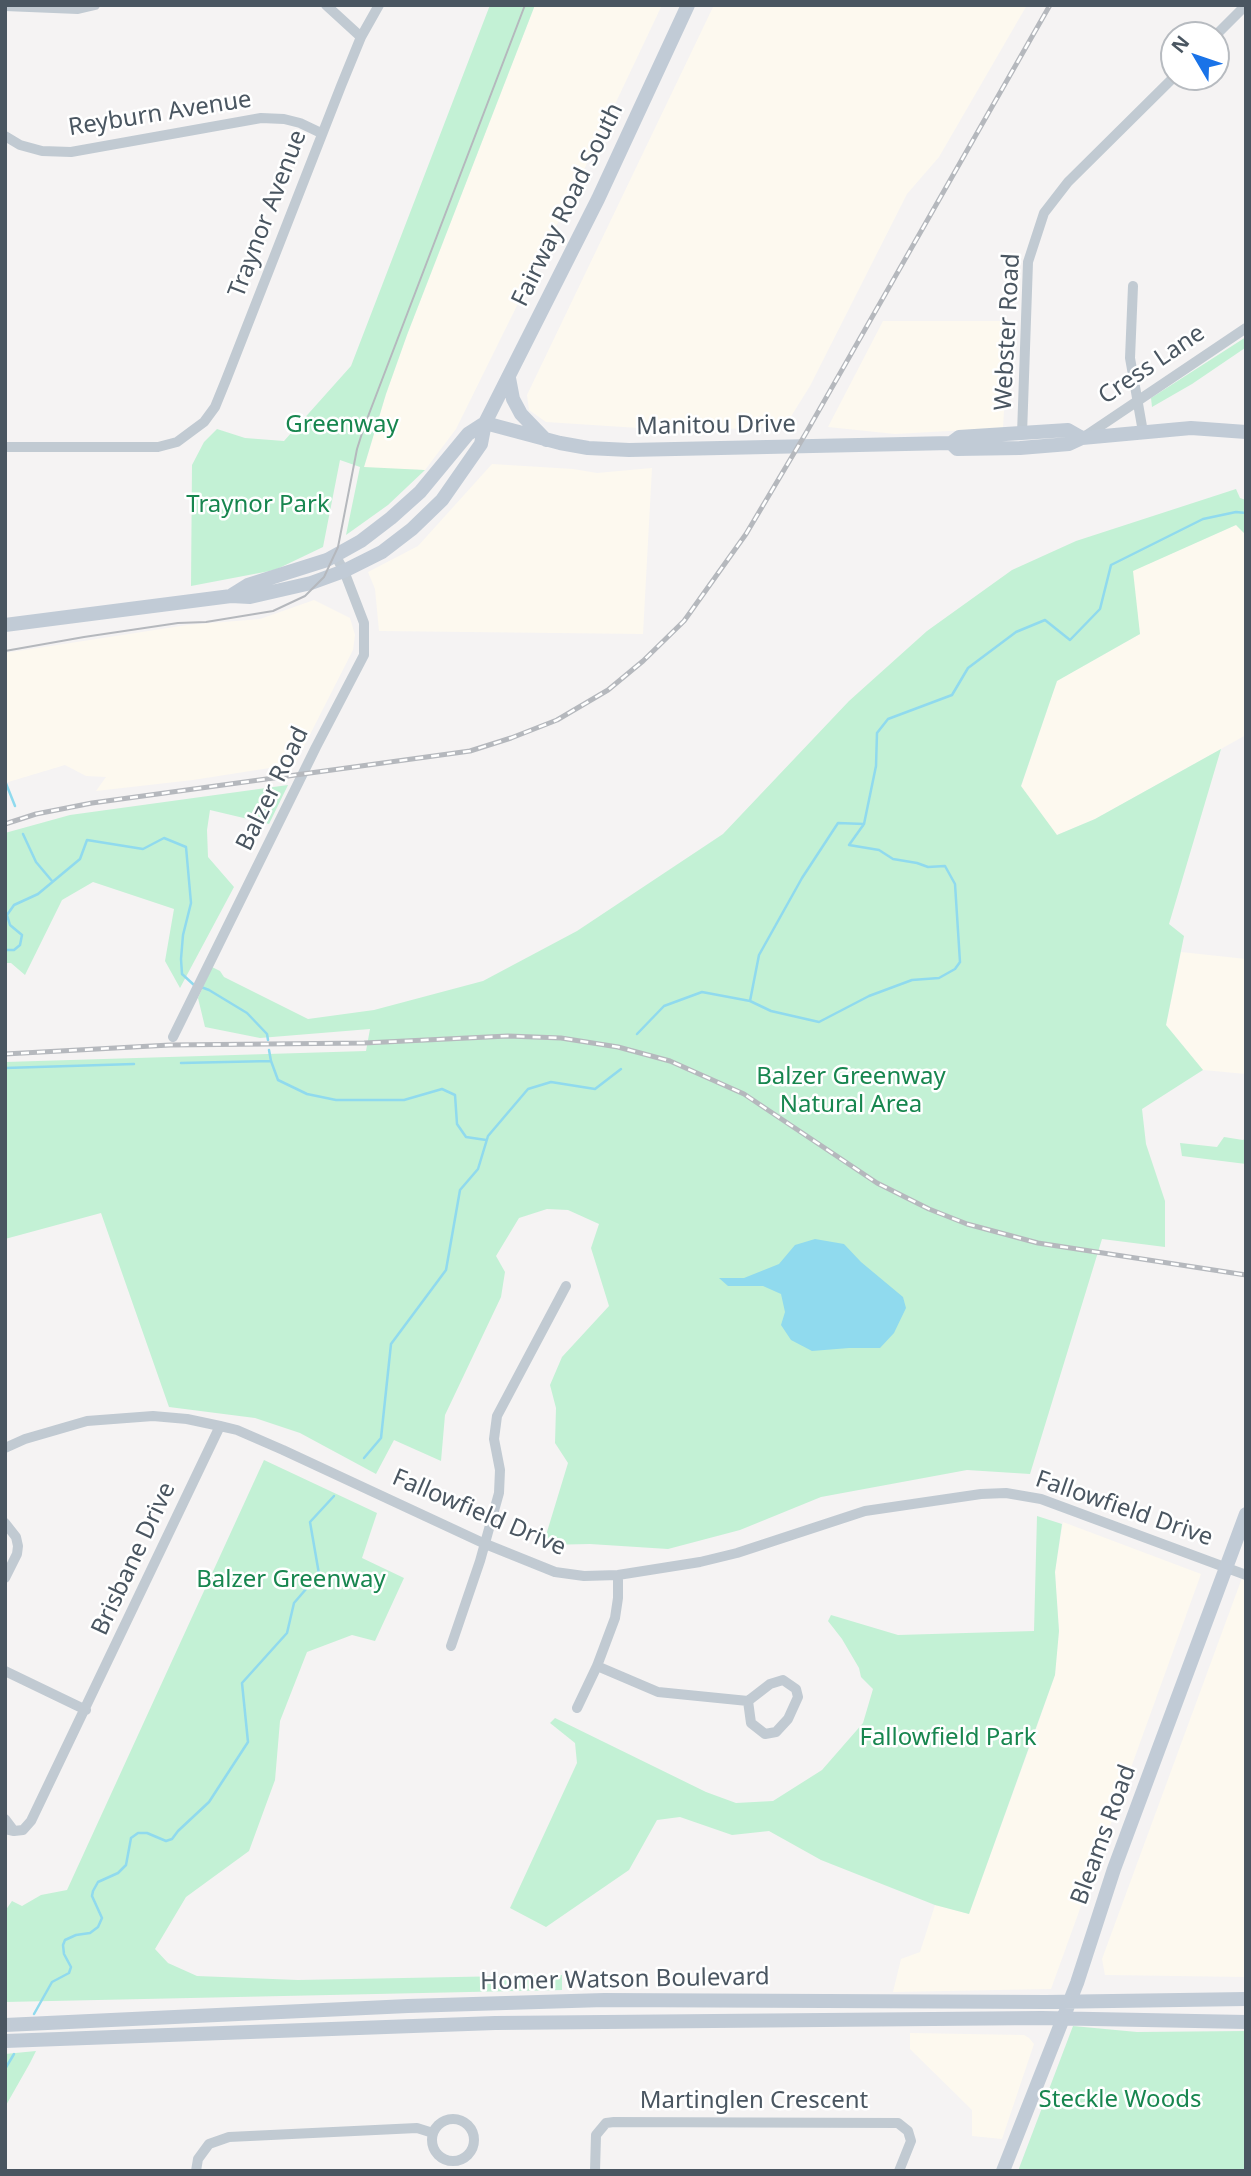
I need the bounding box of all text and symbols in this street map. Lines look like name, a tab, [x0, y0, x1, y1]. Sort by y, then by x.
north arrow	[1160, 21, 1230, 91]
text: N	[1165, 30, 1195, 58]
street label: Reyburn Avenue	[66, 85, 254, 143]
street label: Fairway Road South	[506, 99, 630, 311]
street label: Traynor Avenue	[223, 126, 313, 302]
street label: Webster Road	[989, 253, 1027, 411]
street label: Cress Lane	[1093, 319, 1211, 411]
street label: Manitou Drive	[636, 410, 796, 442]
park label: Greenway	[285, 411, 399, 439]
park label: Traynor Park	[186, 491, 330, 519]
street label: Balzer Road	[231, 723, 315, 855]
park label: Balzer Greenway Natural Area	[756, 1063, 946, 1119]
street label: Fallowfield Drive	[388, 1463, 570, 1563]
street label: Fallowfield Drive	[1032, 1465, 1216, 1553]
street label: Brisbane Drive	[86, 1478, 182, 1640]
park label: Balzer Greenway	[196, 1566, 386, 1594]
park label: Fallowfield Park	[859, 1724, 1037, 1752]
street label: Bleams Road	[1065, 1761, 1143, 1909]
street label: Homer Watson Boulevard	[480, 1963, 770, 1997]
park label: Steckle Woods	[1039, 2086, 1201, 2114]
street label: Martinglen Crescent	[640, 2087, 868, 2115]

